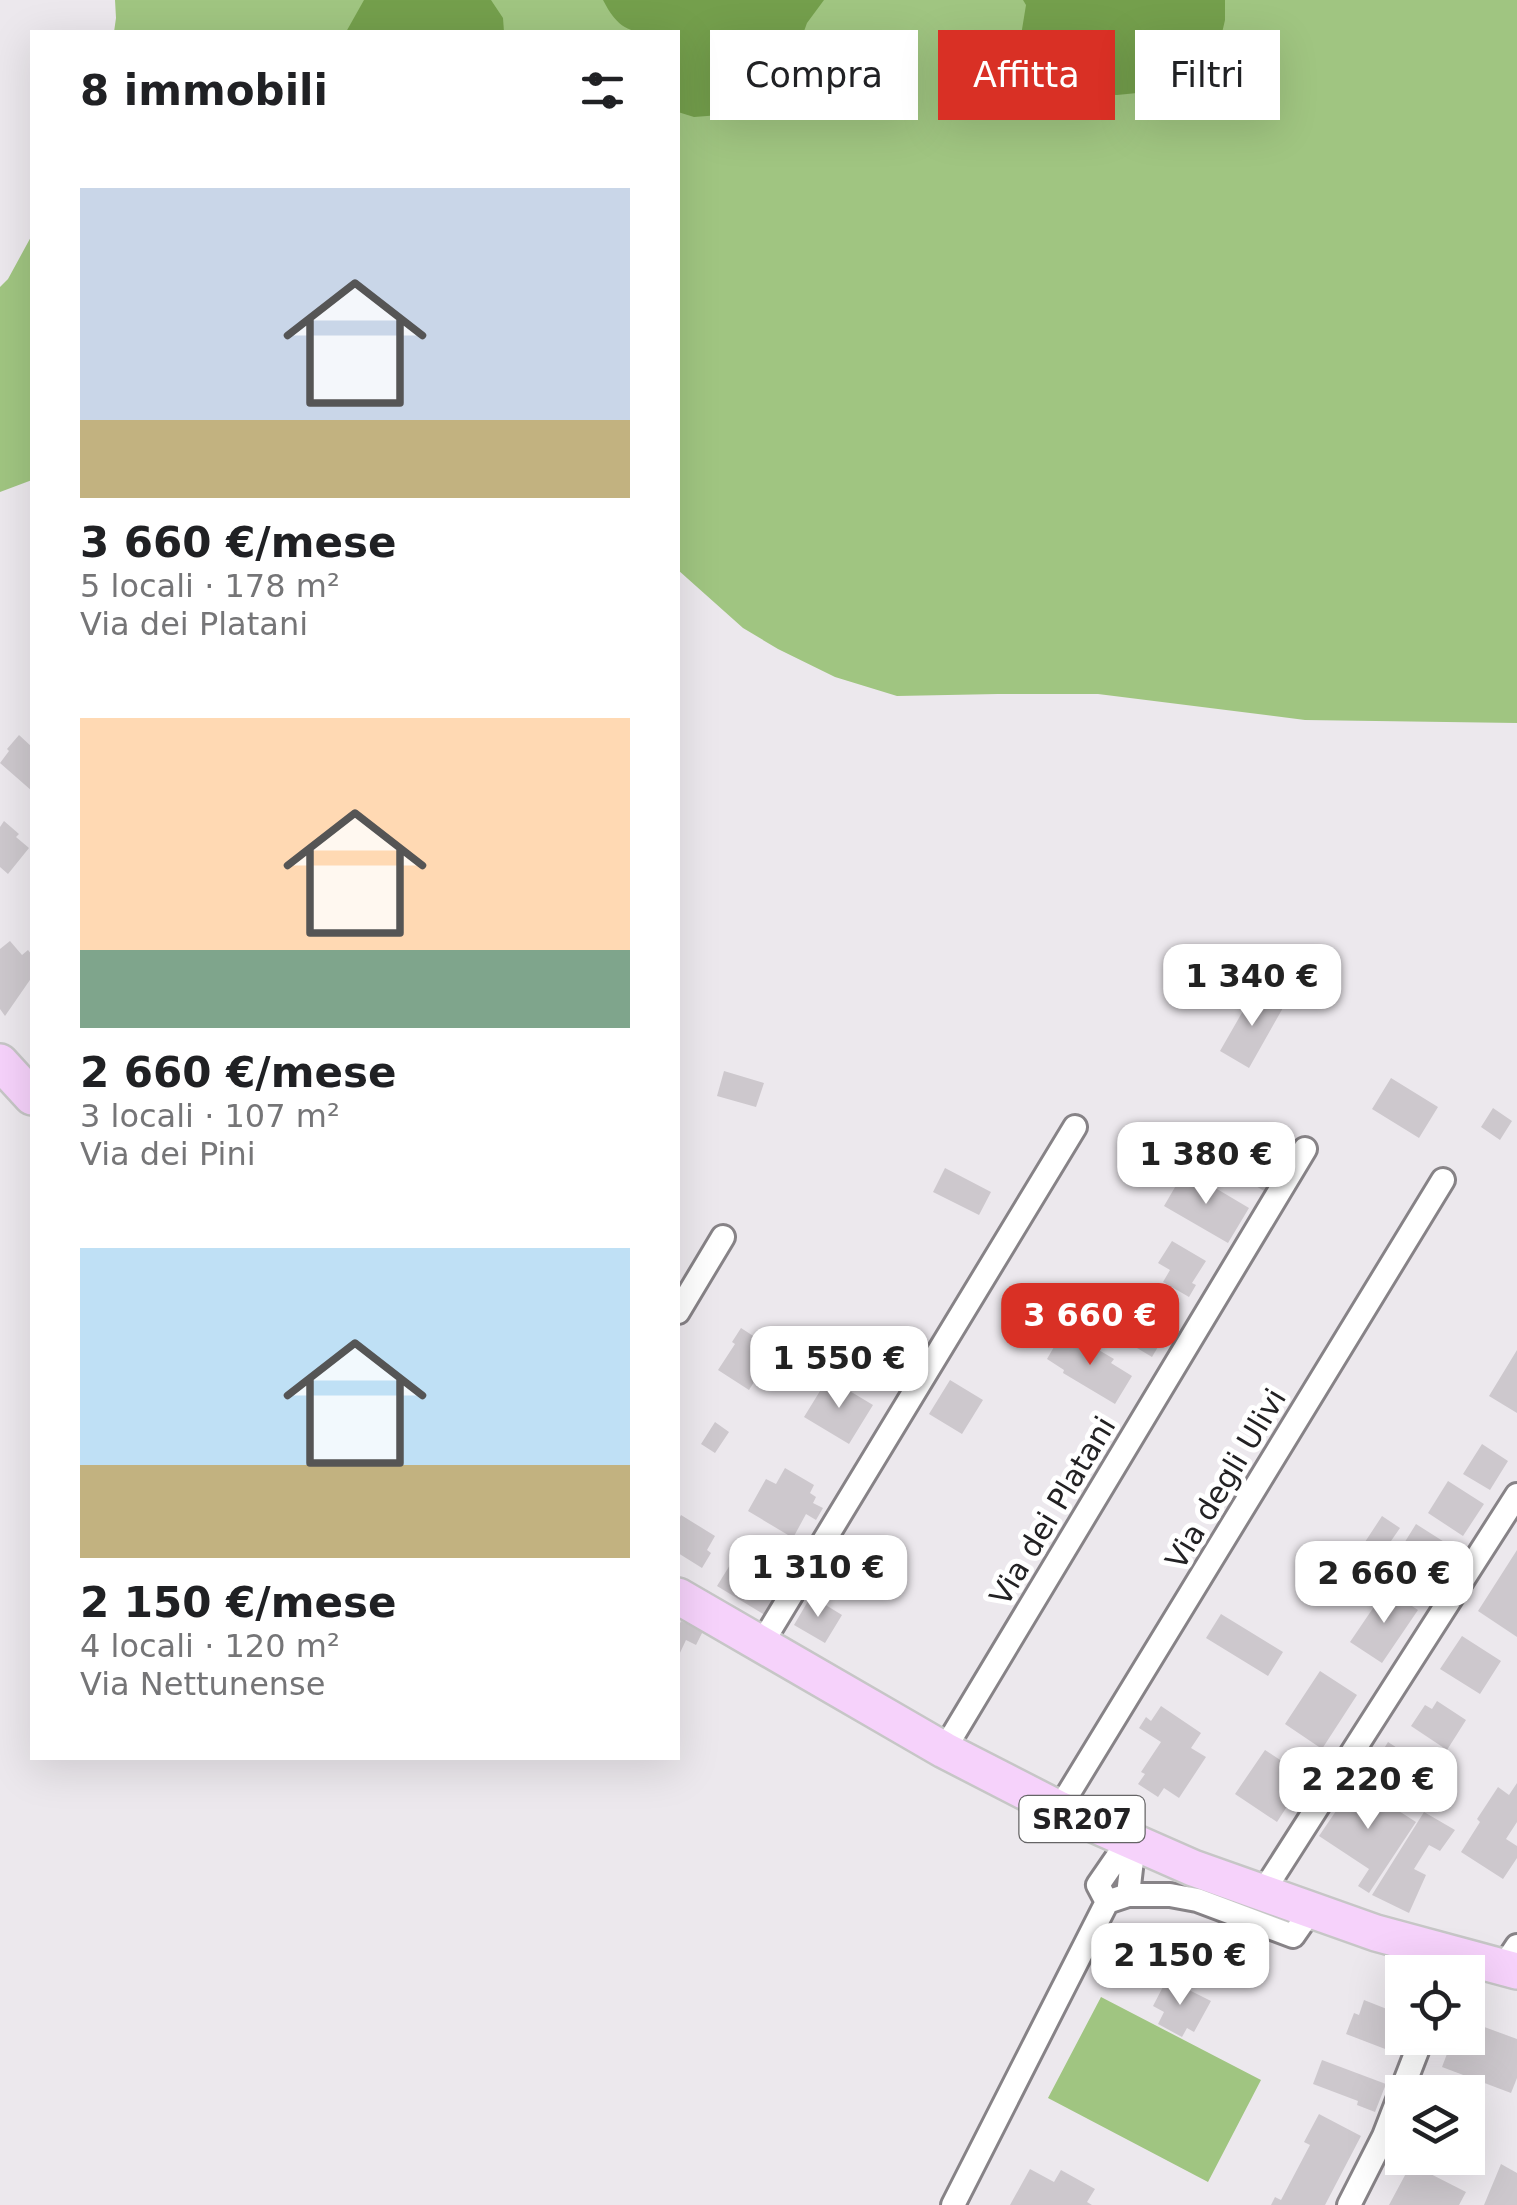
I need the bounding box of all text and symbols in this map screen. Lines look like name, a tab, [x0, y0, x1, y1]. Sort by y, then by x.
chip: Compra	[710, 30, 918, 120]
chip: Affitta	[938, 30, 1115, 120]
chip: Filtri	[1135, 30, 1280, 120]
icon: filters	[575, 63, 630, 118]
text: 8 immobili	[80, 66, 328, 115]
icon: home	[265, 253, 445, 433]
text: 3 660 €/mese	[80, 518, 396, 567]
text: 5 locali · 178 m²	[80, 567, 340, 605]
text: Via dei Platani	[80, 605, 308, 643]
icon: home	[265, 783, 445, 963]
pin: 1 340 €	[1160, 944, 1344, 1029]
text: 1 340 €	[1185, 957, 1319, 995]
text: 2 660 €/mese	[80, 1048, 396, 1097]
text: 3 locali · 107 m²	[80, 1097, 340, 1135]
pin: 1 380 €	[1114, 1122, 1298, 1207]
text: Via dei Pini	[80, 1135, 256, 1173]
text: 1 380 €	[1139, 1135, 1273, 1173]
pin: 3 660 €	[998, 1283, 1182, 1368]
text: 3 660 €	[1023, 1296, 1157, 1334]
icon: home	[265, 1313, 445, 1493]
pin: 1 550 €	[747, 1326, 931, 1411]
text: 1 550 €	[772, 1339, 906, 1377]
street label: Via degli Ulivi	[1158, 1382, 1293, 1575]
street label: Via dei Platani	[983, 1410, 1123, 1611]
pin: 1 310 €	[726, 1535, 910, 1620]
pin: 2 660 €	[1292, 1541, 1476, 1626]
text: 1 310 €	[751, 1548, 885, 1586]
text: 2 660 €	[1317, 1554, 1451, 1592]
text: 2 150 €/mese	[80, 1578, 396, 1627]
text: 4 locali · 120 m²	[80, 1627, 340, 1665]
text: Via Nettunense	[80, 1665, 325, 1703]
pin: 2 220 €	[1276, 1747, 1460, 1832]
text: 2 220 €	[1301, 1760, 1435, 1798]
road number: SR207	[1020, 1796, 1144, 1842]
pin: 2 150 €	[1088, 1923, 1272, 2008]
text: 2 150 €	[1113, 1936, 1247, 1974]
map controls	[1385, 1955, 1485, 2175]
button: locate	[1385, 1955, 1485, 2055]
button: layers	[1385, 2075, 1485, 2175]

